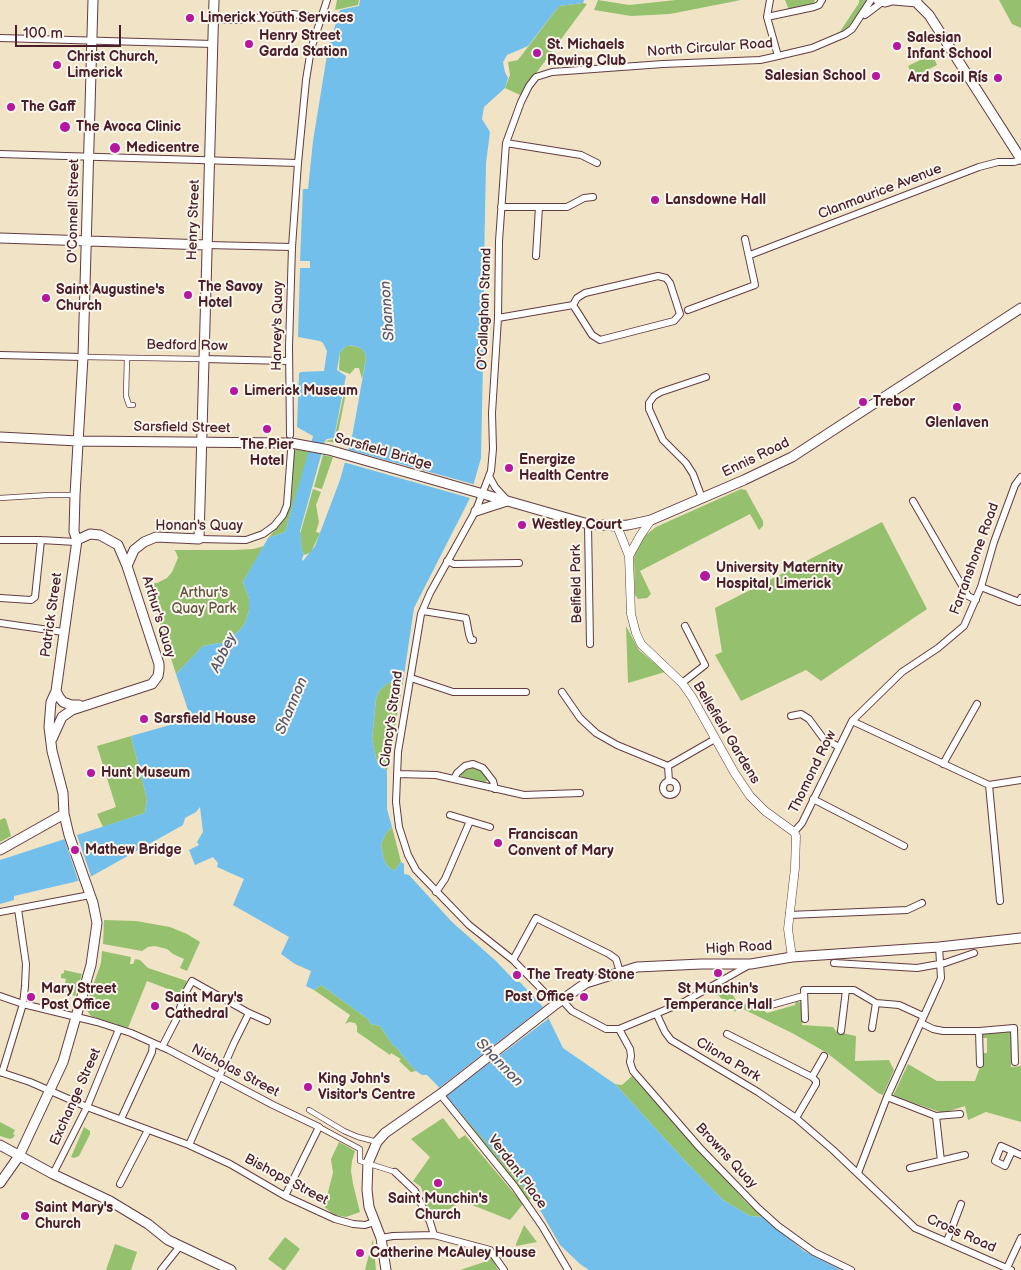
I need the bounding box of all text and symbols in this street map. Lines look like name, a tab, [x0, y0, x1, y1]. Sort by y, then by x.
place label: Limerick Youth Services	[200, 10, 353, 26]
marker: Limerick Youth Services	[184, 12, 196, 24]
scale bar	[18, 15, 124, 47]
text: 100 m	[23, 24, 63, 43]
place label: Henry Street Garda Station	[259, 28, 347, 60]
place label: Salesian Infant School	[907, 30, 992, 62]
street label: North Circular Road	[646, 35, 774, 61]
place label: St. Michaels Rowing Club	[547, 37, 626, 70]
marker: Henry Street Garda Station	[243, 38, 255, 50]
marker: Salesian Infant School	[891, 40, 903, 52]
marker: St. Michaels Rowing Club	[531, 47, 543, 59]
place label: Christ Church, Limerick	[67, 49, 158, 82]
marker: Christ Church, Limerick	[51, 59, 63, 71]
place label: Salesian School	[765, 68, 866, 84]
marker: Salesian School	[870, 70, 882, 82]
place label: Ard Scoil Rís	[908, 70, 988, 86]
marker: Ard Scoil Rís	[992, 72, 1004, 84]
place label: The Gaff	[21, 99, 76, 115]
marker: The Gaff	[5, 101, 17, 113]
place label: The Avoca Clinic	[76, 119, 181, 135]
marker: The Avoca Clinic	[58, 120, 72, 134]
place label: Medicentre	[126, 140, 199, 156]
marker: Medicentre	[108, 141, 122, 155]
street label: O'Connell Street	[65, 159, 83, 263]
street label: Clanmaurice Avenue	[816, 161, 944, 223]
street label: Henry Street	[184, 179, 204, 261]
place label: Lansdowne Hall	[665, 192, 766, 208]
marker: Lansdowne Hall	[649, 194, 661, 206]
street label: O'Callaghan Strand	[474, 247, 496, 371]
place label: The Savoy Hotel	[198, 279, 263, 312]
water label: Shannon	[377, 280, 399, 342]
street label: Harvey's Quay	[269, 281, 287, 371]
place label: Saint Augustine's Church	[56, 282, 165, 314]
marker: The Savoy Hotel	[182, 289, 194, 301]
marker: Saint Augustine's Church	[40, 292, 52, 304]
street label: Bedford Row	[146, 337, 228, 355]
place label: Limerick Museum	[244, 383, 358, 399]
marker: Limerick Museum	[228, 385, 240, 397]
place label: Trebor	[873, 394, 915, 410]
marker: Trebor	[857, 396, 869, 408]
marker: Glenlaven	[951, 401, 963, 413]
place label: Glenlaven	[925, 415, 989, 431]
street label: Sarsfield Street	[133, 419, 231, 437]
marker: The Pier Hotel	[261, 423, 273, 435]
street label: Sarsfield Bridge	[332, 430, 434, 474]
street label: Ennis Road	[720, 434, 792, 482]
place label: The Pier Hotel	[240, 437, 294, 470]
place label: Energize Health Centre	[519, 452, 609, 484]
marker: Energize Health Centre	[503, 462, 515, 474]
street label: Farranshone Road	[947, 501, 1003, 617]
place label: Westley Court	[532, 517, 622, 533]
street label: Honan's Quay	[155, 518, 243, 534]
marker: Westley Court	[516, 519, 528, 531]
street label: Belfield Park	[568, 544, 586, 624]
place label: University Maternity Hospital, Limerick	[716, 560, 843, 592]
marker: University Maternity Hospital, Limerick	[698, 569, 712, 583]
street label: Patrick Street	[38, 572, 66, 658]
street label: Arthur's Quay	[138, 574, 178, 660]
park label: Arthur's Quay Park	[172, 585, 236, 618]
water label: Abbey	[207, 631, 241, 675]
street label: Clancy's Strand	[377, 670, 407, 768]
water label: Shannon	[272, 675, 312, 737]
street label: Bellefield Gardens	[689, 679, 763, 787]
place label: Sarsfield House	[154, 711, 256, 727]
marker: Sarsfield House	[138, 713, 150, 725]
street label: Thomond Row	[786, 728, 840, 816]
place label: Hunt Museum	[101, 765, 190, 781]
marker: Hunt Museum	[85, 767, 97, 779]
place label: Franciscan Convent of Mary	[508, 827, 614, 860]
marker: Franciscan Convent of Mary	[492, 837, 504, 849]
place label: Mathew Bridge	[85, 842, 181, 858]
marker: Mathew Bridge	[69, 844, 81, 856]
street label: High Road	[705, 938, 773, 958]
place label: The Treaty Stone	[527, 967, 634, 983]
marker: St Munchin's Temperance Hall	[712, 967, 724, 979]
marker: The Treaty Stone	[511, 969, 523, 981]
place label: Mary Street Post Office	[41, 981, 116, 1014]
place label: St Munchin's Temperance Hall	[664, 981, 772, 1014]
place label: Post Office	[505, 989, 574, 1005]
place label: Saint Mary's Cathedral	[165, 990, 243, 1022]
marker: Mary Street Post Office	[25, 991, 37, 1003]
marker: Post Office	[578, 991, 590, 1003]
marker: Saint Mary's Cathedral	[149, 1000, 161, 1012]
street label: Cliona Park	[693, 1034, 763, 1086]
water label: Shannon	[472, 1035, 526, 1091]
street label: Nicholas Street	[188, 1041, 282, 1101]
street label: Exchange Street	[47, 1046, 105, 1148]
place label: King John's Visitor's Centre	[318, 1071, 415, 1104]
marker: King John's Visitor's Centre	[302, 1081, 314, 1093]
street label: Browns Quay	[691, 1120, 761, 1192]
street label: Verdant Place	[484, 1132, 550, 1212]
street label: Bishops Street	[241, 1151, 331, 1209]
marker: Saint Munchin's Church	[432, 1177, 444, 1189]
place label: Saint Munchin's Church	[388, 1191, 488, 1224]
place label: Saint Mary's Church	[35, 1200, 113, 1232]
marker: Saint Mary's Church	[19, 1210, 31, 1222]
street label: Cross Road	[924, 1211, 998, 1257]
place label: Catherine McAuley House	[370, 1245, 536, 1261]
marker: Catherine McAuley House	[354, 1247, 366, 1259]

